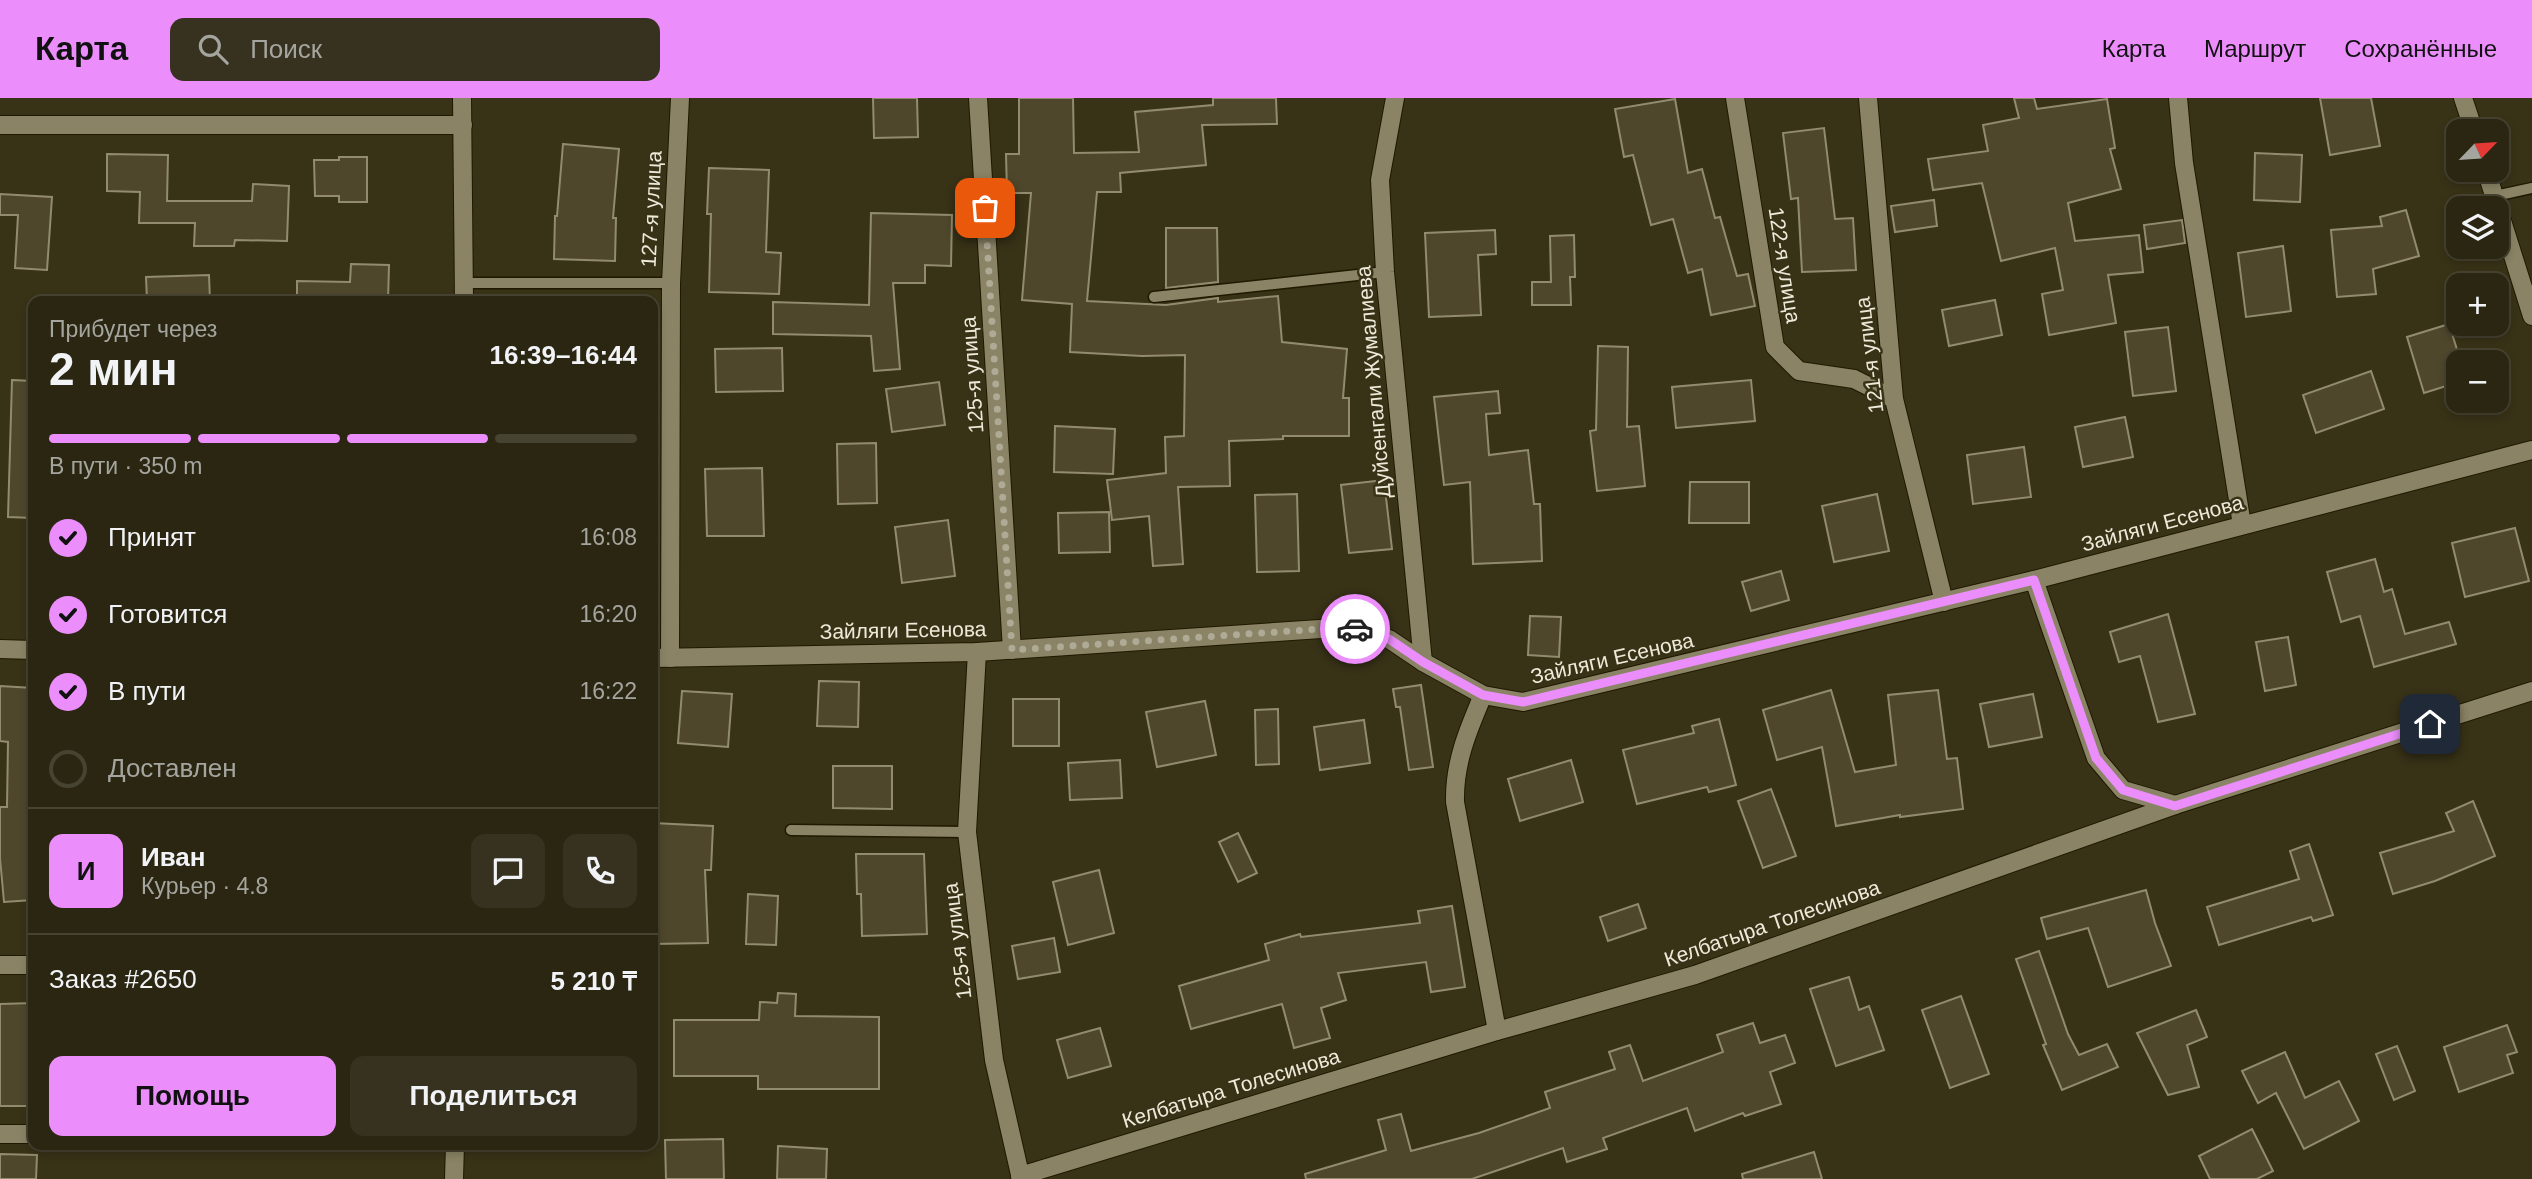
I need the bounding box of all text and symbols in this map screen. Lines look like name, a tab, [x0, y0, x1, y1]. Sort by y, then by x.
search box	[170, 18, 660, 81]
text: Карта	[35, 30, 128, 67]
icon: search	[194, 30, 232, 68]
text: Поиск	[250, 34, 322, 64]
text: Карта	[2102, 35, 2166, 62]
text: Маршрут	[2204, 35, 2306, 62]
text: Сохранённые	[2344, 35, 2497, 62]
north arrow	[2446, 119, 2510, 182]
map controls	[2446, 119, 2509, 413]
street label: 127-я улица	[636, 150, 666, 268]
pin	[955, 178, 1015, 238]
icon: bag	[966, 189, 1004, 227]
button: layers	[2446, 196, 2509, 259]
street label: 122-я улица	[1764, 205, 1806, 325]
street label: Дуйсенгали Жумалиева	[1351, 265, 1395, 499]
button: +	[2446, 273, 2509, 336]
street label: 121-я улица	[1850, 295, 1888, 414]
text: Прибудет через	[49, 316, 217, 342]
street label: 125-я улица	[956, 316, 988, 434]
text: 16:39–16:44	[490, 340, 637, 370]
text: 2 мин	[49, 343, 177, 395]
button: −	[2446, 350, 2509, 413]
text: В пути · 350 m	[49, 453, 202, 479]
street label: Зайляги Есенова	[2078, 490, 2246, 556]
icon: check	[49, 519, 87, 557]
text: Принят	[108, 522, 196, 552]
text: 16:08	[579, 524, 637, 550]
courier	[1320, 594, 1390, 664]
icon: check	[49, 596, 87, 634]
text: Готовится	[108, 599, 227, 629]
text: 16:20	[579, 601, 637, 627]
icon: car	[1336, 610, 1374, 648]
street label: Зайляги Есенова	[819, 617, 987, 643]
street label: Зайляги Есенова	[1528, 628, 1696, 688]
icon: check	[49, 673, 87, 711]
text: В пути	[108, 676, 186, 706]
text: 16:22	[579, 678, 637, 704]
pin	[2400, 694, 2460, 754]
icon: home	[2411, 705, 2449, 743]
text: Доставлен	[108, 753, 237, 783]
button: chat	[471, 834, 545, 908]
button: phone	[563, 834, 637, 908]
text: Иван	[141, 842, 206, 872]
text: И	[77, 856, 95, 886]
text: Курьер · 4.8	[141, 873, 268, 899]
street label: Келбатыра Толесинова	[1661, 875, 1883, 971]
street label: 125-я улица	[938, 881, 976, 1000]
text: Заказ #2650	[49, 964, 197, 994]
text: 5 210 ₸	[551, 966, 637, 996]
street label: Келбатыра Толесинова	[1119, 1044, 1343, 1132]
button: Помощь	[49, 1056, 336, 1136]
button: Поделиться	[350, 1056, 637, 1136]

